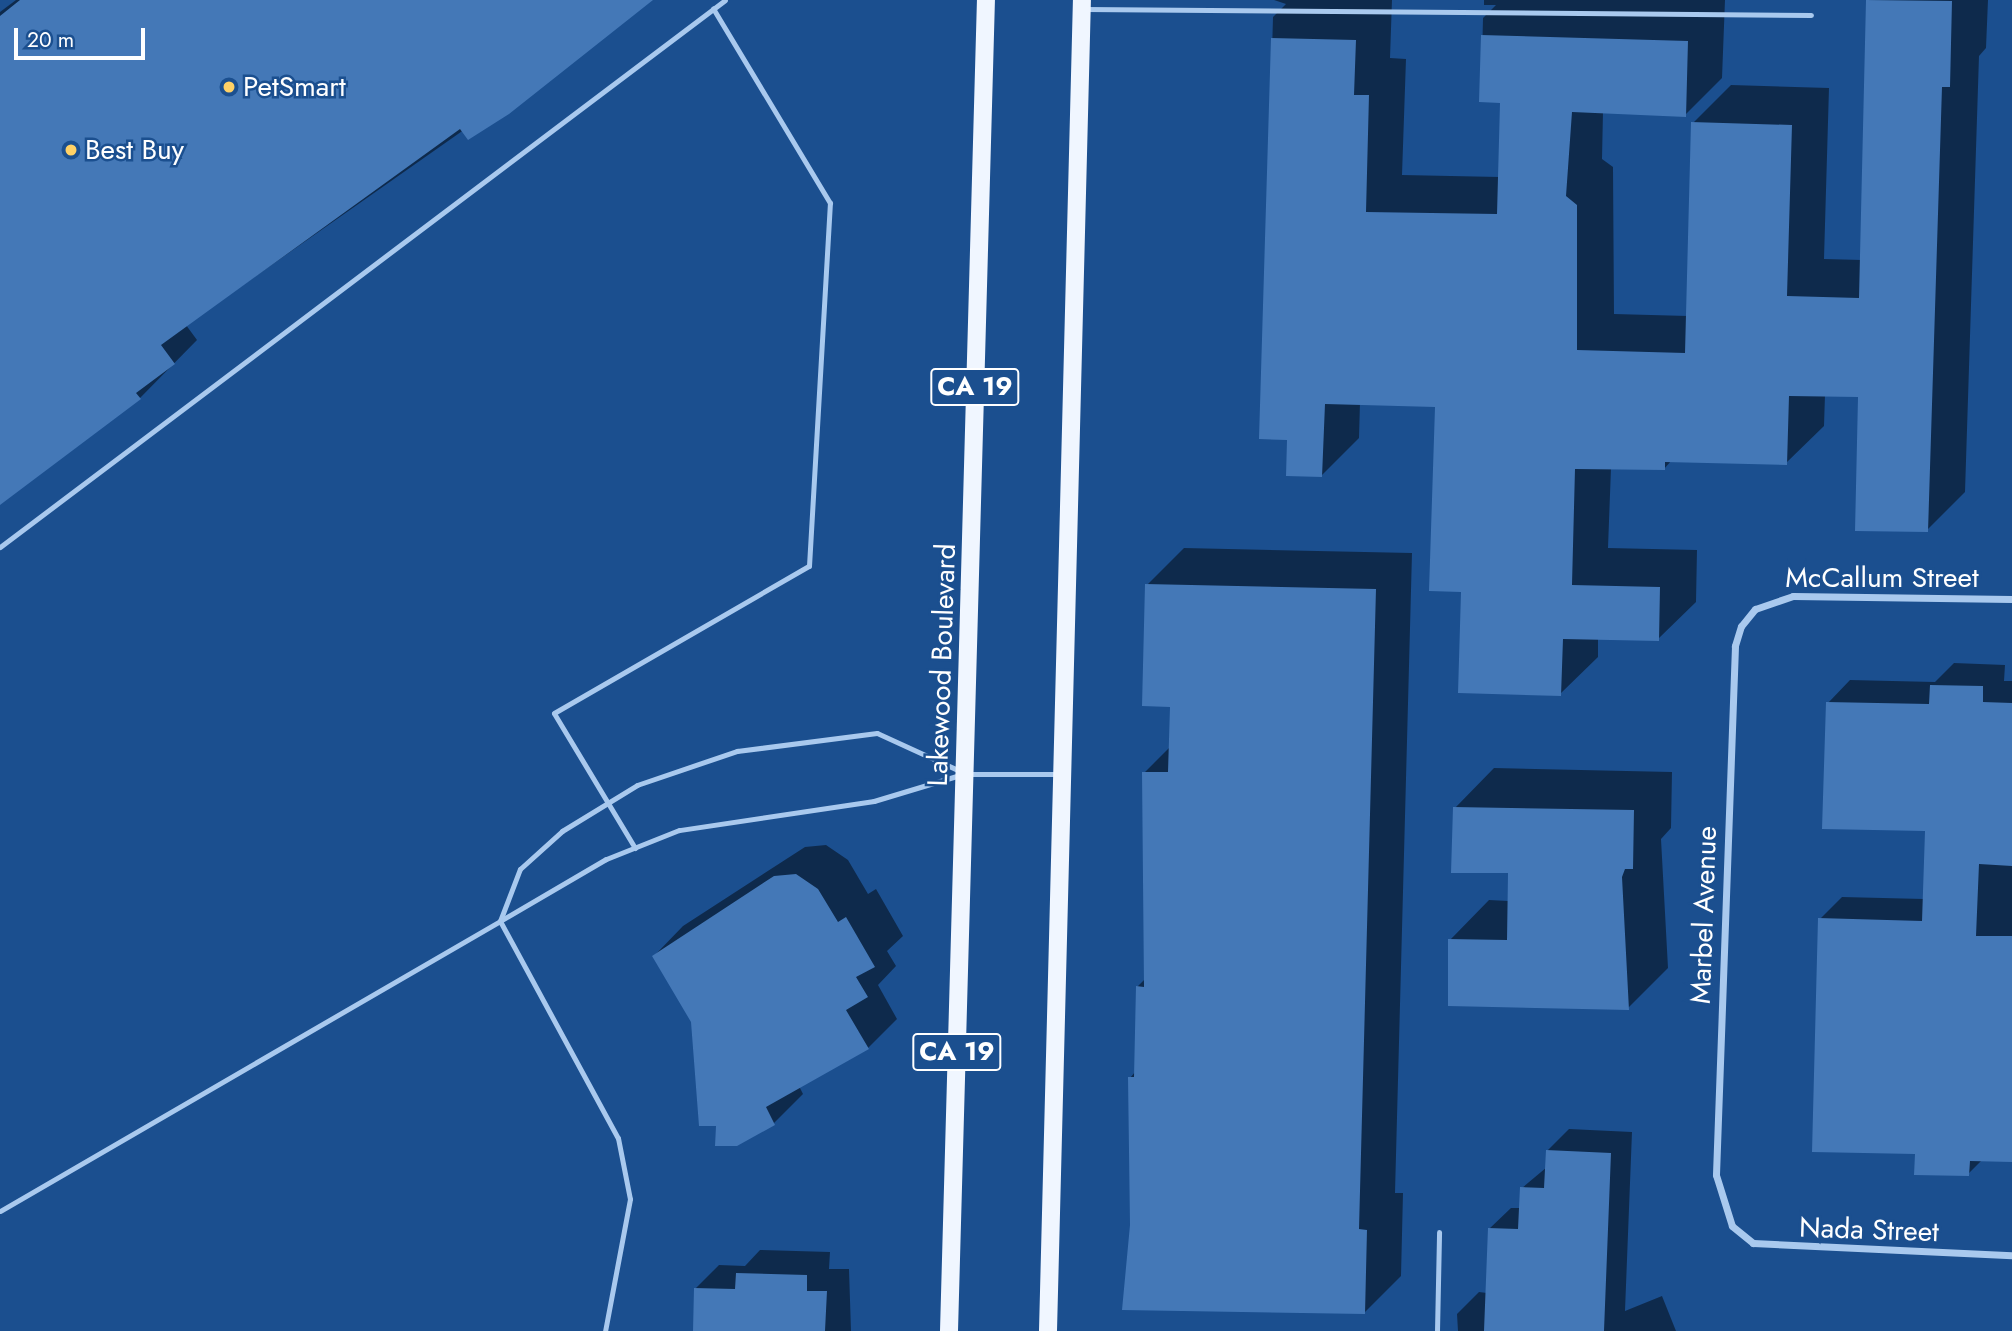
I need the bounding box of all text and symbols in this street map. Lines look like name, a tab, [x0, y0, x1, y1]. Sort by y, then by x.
scale bar	[18, 14, 149, 58]
text: 20 m	[27, 25, 74, 55]
place label: PetSmart	[243, 70, 346, 104]
marker: PetSmart	[221, 79, 237, 95]
place label: Best Buy	[85, 133, 184, 167]
marker: Best Buy	[63, 142, 79, 158]
road number: CA 19	[930, 364, 1020, 410]
street label: Lakewood Boulevard	[921, 543, 963, 787]
street label: McCallum Street	[1785, 561, 1979, 595]
street label: Marbel Avenue	[1684, 825, 1724, 1005]
road number: CA 19	[912, 1030, 1002, 1074]
street label: Nada Street	[1799, 1211, 1939, 1249]

